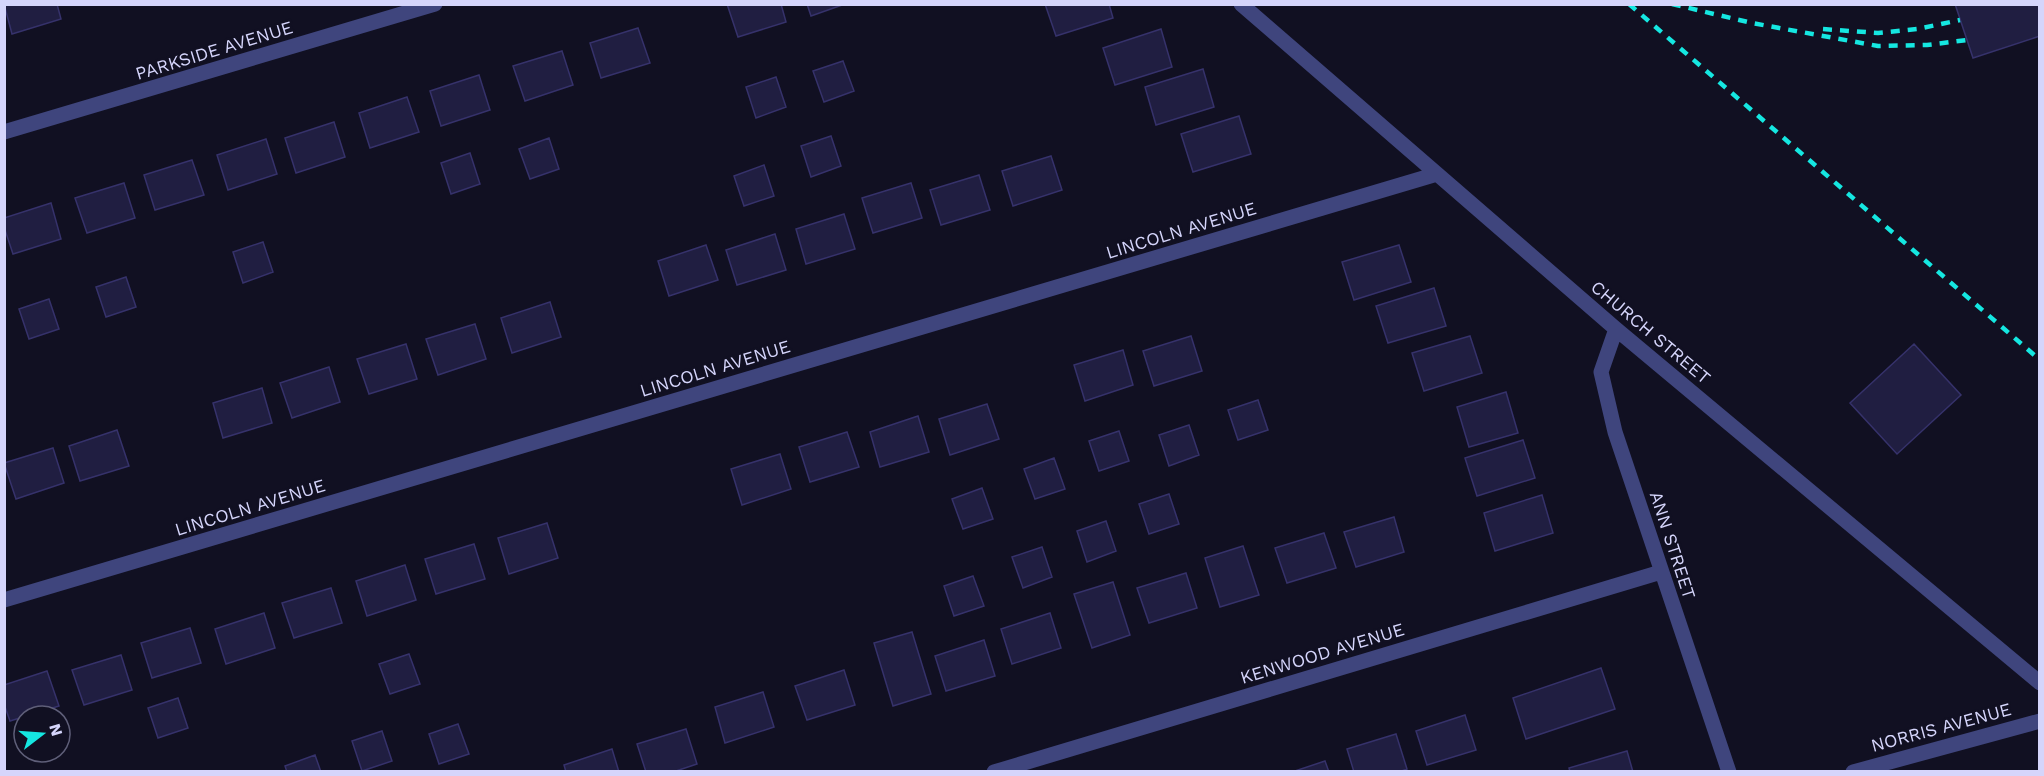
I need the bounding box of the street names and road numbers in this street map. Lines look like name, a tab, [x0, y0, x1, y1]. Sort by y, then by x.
street label: PARKSIDE AVENUE	[133, 16, 295, 84]
street label: LINCOLN AVENUE	[1103, 197, 1259, 263]
street label: CHURCH STREET	[1587, 276, 1715, 388]
street label: LINCOLN AVENUE	[637, 335, 793, 401]
street label: LINCOLN AVENUE	[172, 474, 328, 540]
street label: ANN STREET	[1646, 488, 1700, 602]
street label: KENWOOD AVENUE	[1237, 618, 1407, 688]
street label: NORRIS AVENUE	[1869, 698, 2013, 756]

